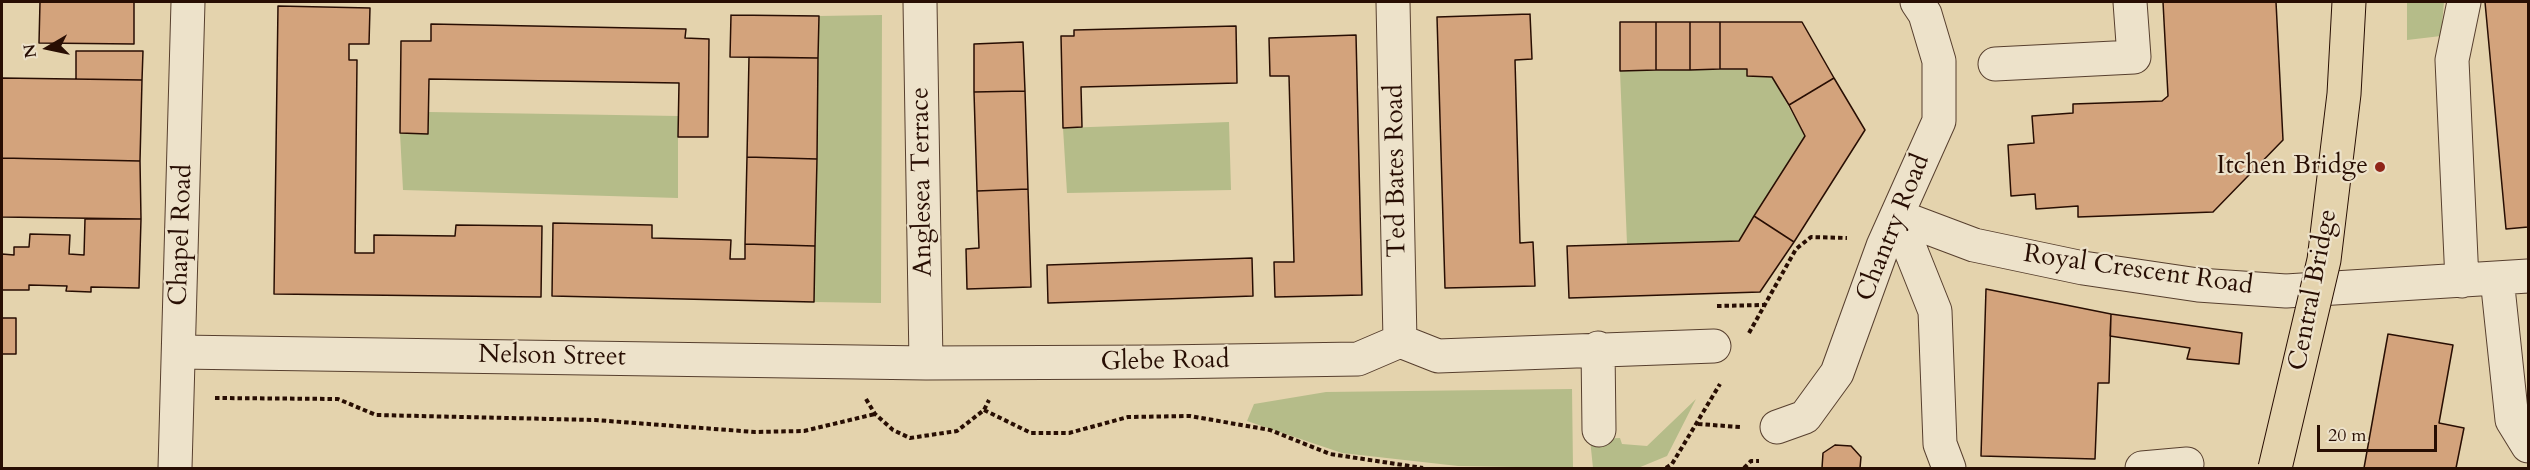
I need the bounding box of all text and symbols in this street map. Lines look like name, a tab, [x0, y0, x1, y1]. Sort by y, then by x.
north arrow	[18, 18, 78, 78]
text: N	[18, 42, 42, 59]
street label: Ted Bates Road	[1380, 84, 1414, 258]
street label: Anglesea Terrace	[906, 87, 940, 277]
street label: Chantry Road	[1850, 150, 1938, 306]
place label: Itchen Bridge	[2217, 151, 2368, 183]
marker: Itchen Bridge	[2373, 160, 2387, 174]
street label: Chapel Road	[164, 164, 200, 306]
street label: Central Bridge	[2283, 207, 2345, 373]
street label: Royal Crescent Road	[2021, 239, 2255, 303]
street label: Nelson Street	[478, 340, 626, 374]
street label: Glebe Road	[1100, 345, 1230, 379]
scale bar	[2320, 413, 2440, 451]
text: 20 m	[2328, 423, 2367, 448]

